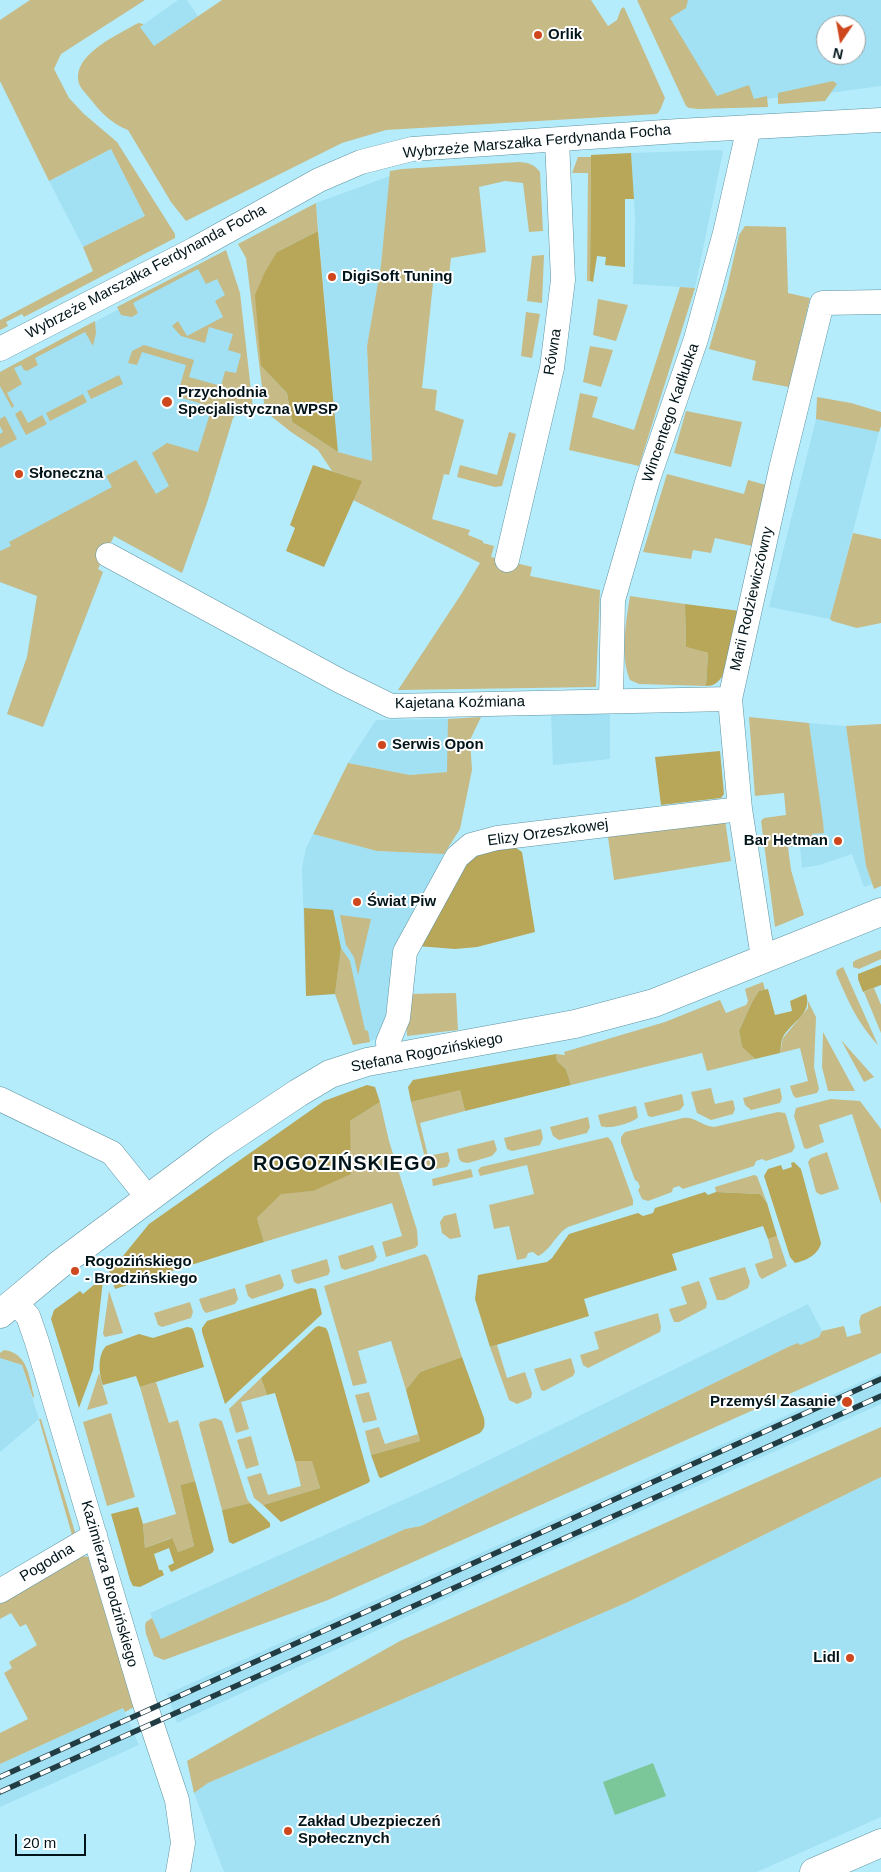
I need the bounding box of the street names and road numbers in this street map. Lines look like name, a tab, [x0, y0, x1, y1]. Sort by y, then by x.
street label: Wybrzeże Marszałka Ferdynanda Focha	[402, 121, 672, 163]
street label: Wybrzeże Marszałka Ferdynanda Focha	[23, 201, 269, 343]
street label: Równa	[540, 328, 566, 376]
street label: Wincentego Kadłubka	[639, 341, 703, 485]
street label: Marii Rodziewiczówny	[727, 525, 777, 673]
street label: Kajetana Koźmiana	[395, 693, 525, 713]
street label: Elizy Orzeszkowej	[486, 816, 610, 850]
street label: Stefana Rogozińskiego	[350, 1029, 504, 1077]
street label: Kazimierza Brodzińskiego	[77, 1499, 141, 1669]
street label: Pogodna	[17, 1540, 77, 1586]

